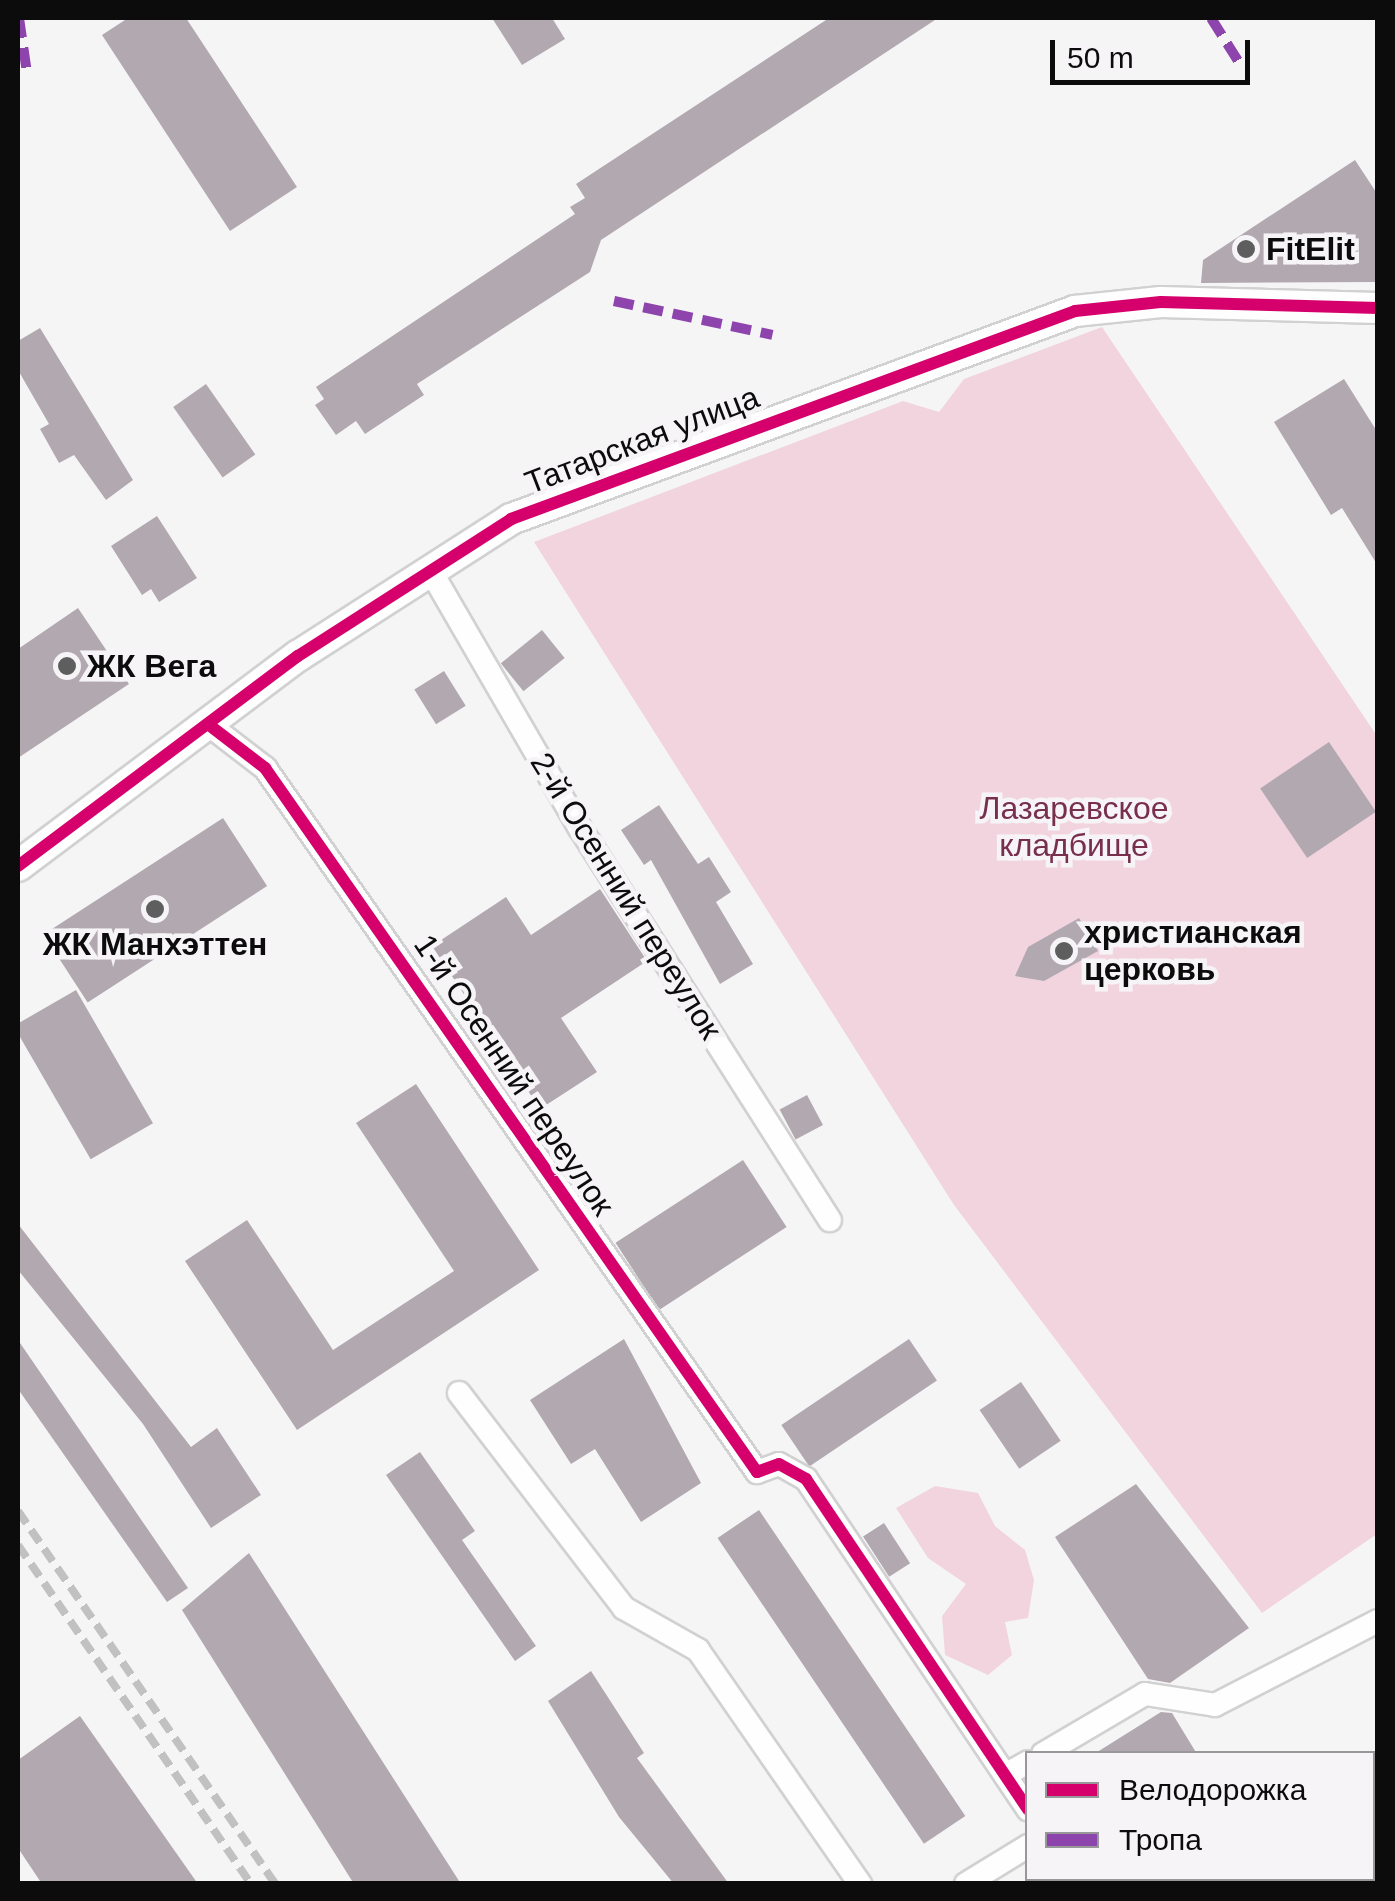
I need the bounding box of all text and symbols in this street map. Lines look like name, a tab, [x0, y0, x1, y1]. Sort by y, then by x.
scale bar	[1055, 20, 1255, 82]
text: 50 m	[1067, 41, 1134, 74]
place label: FitElit	[1266, 230, 1355, 268]
marker: FitElit	[1235, 238, 1257, 260]
street label: Татарская улица	[519, 378, 765, 502]
place label: ЖК Вега	[87, 647, 216, 685]
marker: ЖК Вега	[56, 655, 78, 677]
street label: 2-й Осенний переулок	[522, 746, 730, 1046]
park label: Лазаревское кладбище	[979, 790, 1169, 865]
marker: ЖК Манхэттен	[144, 898, 166, 920]
place label: христианская церковь	[1084, 914, 1302, 989]
place label: ЖК Манхэттен	[43, 925, 267, 963]
street label: 1-й Осенний переулок	[406, 927, 622, 1223]
marker: христианская церковь	[1053, 940, 1075, 962]
legend	[1025, 1751, 1375, 1881]
text: Велодорожка	[1119, 1773, 1306, 1806]
text: Тропа	[1119, 1823, 1202, 1856]

